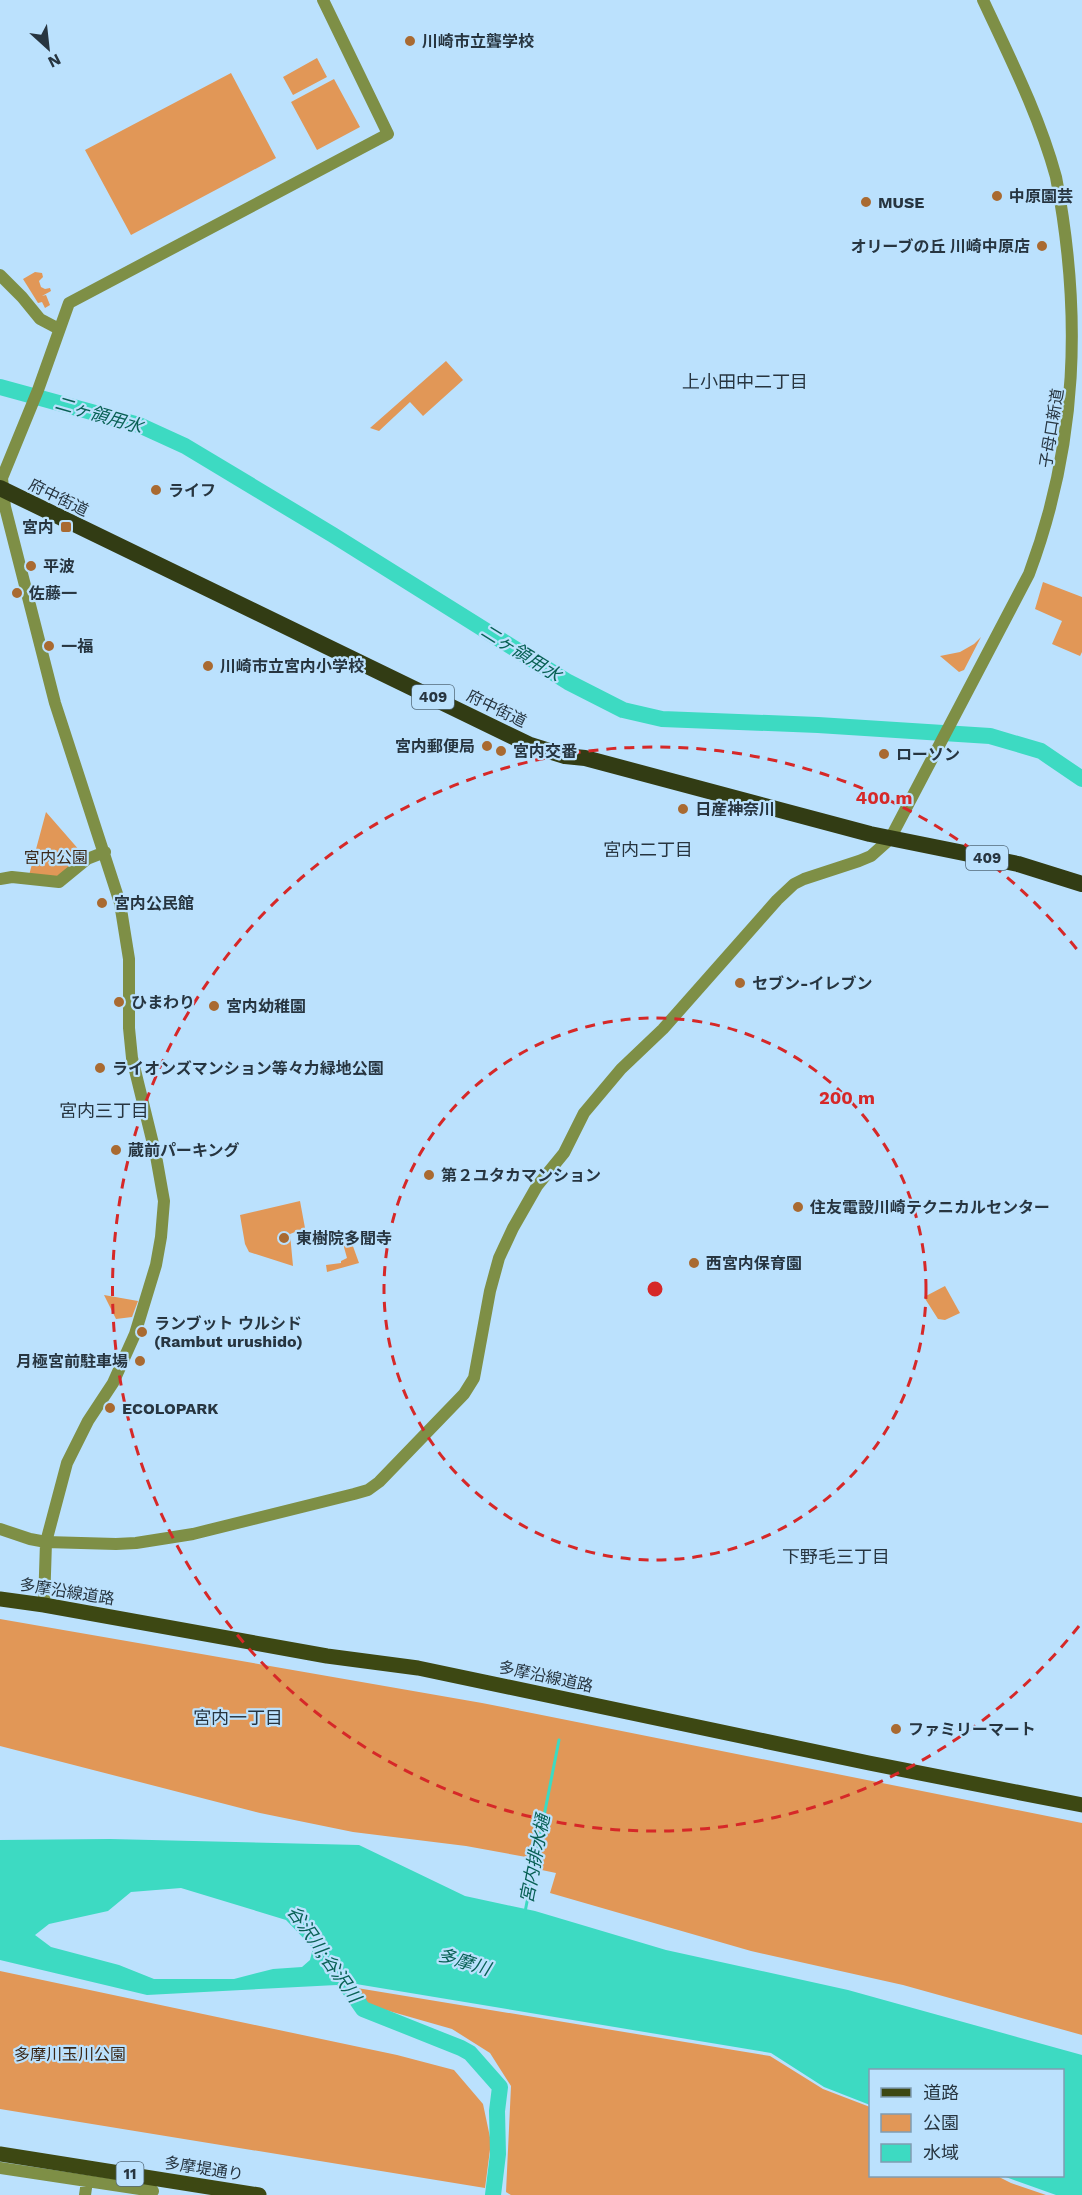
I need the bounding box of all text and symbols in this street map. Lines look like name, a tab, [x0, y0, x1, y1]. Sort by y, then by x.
north arrow	[18, 18, 78, 78]
place label: 川崎市立聾学校	[422, 32, 534, 51]
marker: 川崎市立聾学校	[403, 34, 417, 48]
text: N	[45, 50, 64, 72]
place label: 中原園芸	[1009, 187, 1073, 206]
marker: 中原園芸	[990, 189, 1004, 203]
place label: MUSE	[878, 193, 924, 212]
marker: MUSE	[859, 195, 873, 209]
place label: オリーブの丘 川崎中原店	[850, 237, 1030, 256]
marker: オリーブの丘 川崎中原店	[1035, 239, 1049, 253]
district label: 上小田中二丁目	[682, 371, 808, 392]
street label: 子母口新道	[1036, 387, 1067, 469]
water label: 二ヶ領用水	[53, 392, 147, 438]
street label: 府中街道	[26, 475, 92, 520]
place label: ライフ	[168, 481, 216, 500]
marker: ライフ	[149, 483, 163, 497]
place label: 宮内	[22, 518, 54, 537]
marker: 宮内	[59, 520, 73, 534]
place label: 平波	[43, 557, 75, 576]
marker: 平波	[24, 559, 38, 573]
place label: 佐藤一	[28, 584, 77, 603]
marker: 佐藤一	[10, 586, 24, 600]
water label: 二ヶ領用水	[478, 620, 567, 686]
place label: 一福	[61, 637, 93, 656]
marker: 一福	[42, 639, 56, 653]
place label: 川崎市立宮内小学校	[220, 657, 364, 676]
marker: 川崎市立宮内小学校	[201, 659, 215, 673]
road number: 409	[412, 685, 454, 709]
street label: 府中街道	[464, 686, 530, 731]
place label: 宮内郵便局	[395, 737, 475, 756]
marker: 宮内郵便局	[480, 739, 494, 753]
place label: 宮内交番	[513, 742, 577, 761]
marker: 宮内交番	[494, 744, 508, 758]
place label: ローソン	[896, 745, 960, 764]
marker: ローソン	[877, 747, 891, 761]
text: 400 m	[856, 787, 912, 808]
place label: 日産神奈川	[695, 800, 775, 819]
marker: 日産神奈川	[676, 802, 690, 816]
district label: 宮内二丁目	[603, 839, 693, 860]
road number: 409	[966, 846, 1008, 870]
park label: 宮内公園	[24, 848, 88, 867]
place label: 宮内公民館	[114, 894, 194, 913]
marker: 宮内公民館	[95, 896, 109, 910]
place label: セブン-イレブン	[752, 974, 872, 993]
marker: セブン-イレブン	[733, 976, 747, 990]
place label: ひまわり	[131, 993, 195, 1012]
marker: ひまわり	[112, 995, 126, 1009]
place label: 宮内幼稚園	[226, 997, 306, 1016]
marker: 宮内幼稚園	[207, 999, 221, 1013]
place label: ライオンズマンション等々力緑地公園	[112, 1059, 384, 1078]
marker: ライオンズマンション等々力緑地公園	[93, 1061, 107, 1075]
text: 200 m	[819, 1087, 875, 1108]
district label: 宮内三丁目	[59, 1100, 149, 1121]
place label: 蔵前パーキング	[128, 1141, 240, 1160]
marker: 蔵前パーキング	[109, 1143, 123, 1157]
place label: 第２ユタカマンション	[441, 1166, 601, 1185]
marker: 第２ユタカマンション	[422, 1168, 436, 1182]
place label: 住友電設川崎テクニカルセンター	[809, 1198, 1050, 1217]
marker: 住友電設川崎テクニカルセンター	[791, 1200, 805, 1214]
place label: 東樹院多聞寺	[296, 1229, 392, 1248]
marker: 東樹院多聞寺	[277, 1231, 291, 1245]
place label: 西宮内保育園	[706, 1254, 802, 1273]
marker: 西宮内保育園	[687, 1256, 701, 1270]
centre of rings	[645, 1279, 665, 1299]
place label: ランブット ウルシド (Rambut urushido)	[154, 1314, 303, 1351]
marker: ランブット ウルシド (Rambut urushido)	[135, 1325, 149, 1339]
place label: 月極宮前駐車場	[16, 1352, 128, 1371]
marker: 月極宮前駐車場	[133, 1354, 147, 1368]
place label: ECOLOPARK	[122, 1399, 218, 1418]
marker: ECOLOPARK	[103, 1401, 117, 1415]
district label: 下野毛三丁目	[782, 1546, 890, 1567]
street label: 多摩沿線道路	[18, 1575, 116, 1608]
street label: 多摩沿線道路	[497, 1657, 595, 1696]
district label: 宮内一丁目	[193, 1707, 283, 1728]
place label: ファミリーマート	[908, 1720, 1036, 1739]
marker: ファミリーマート	[889, 1722, 903, 1736]
water label: 宮内排水樋	[516, 1810, 554, 1905]
water label: 谷沢川;谷沢川	[283, 1901, 367, 2008]
water label: 多摩川	[435, 1944, 495, 1980]
park label: 多摩川玉川公園	[14, 2045, 126, 2064]
legend	[869, 2069, 1064, 2177]
text: 道路	[923, 2082, 959, 2103]
text: 公園	[923, 2112, 959, 2133]
text: 水域	[923, 2142, 959, 2163]
street label: 多摩堤通り	[163, 2153, 245, 2184]
road number: 11	[116, 2162, 144, 2186]

